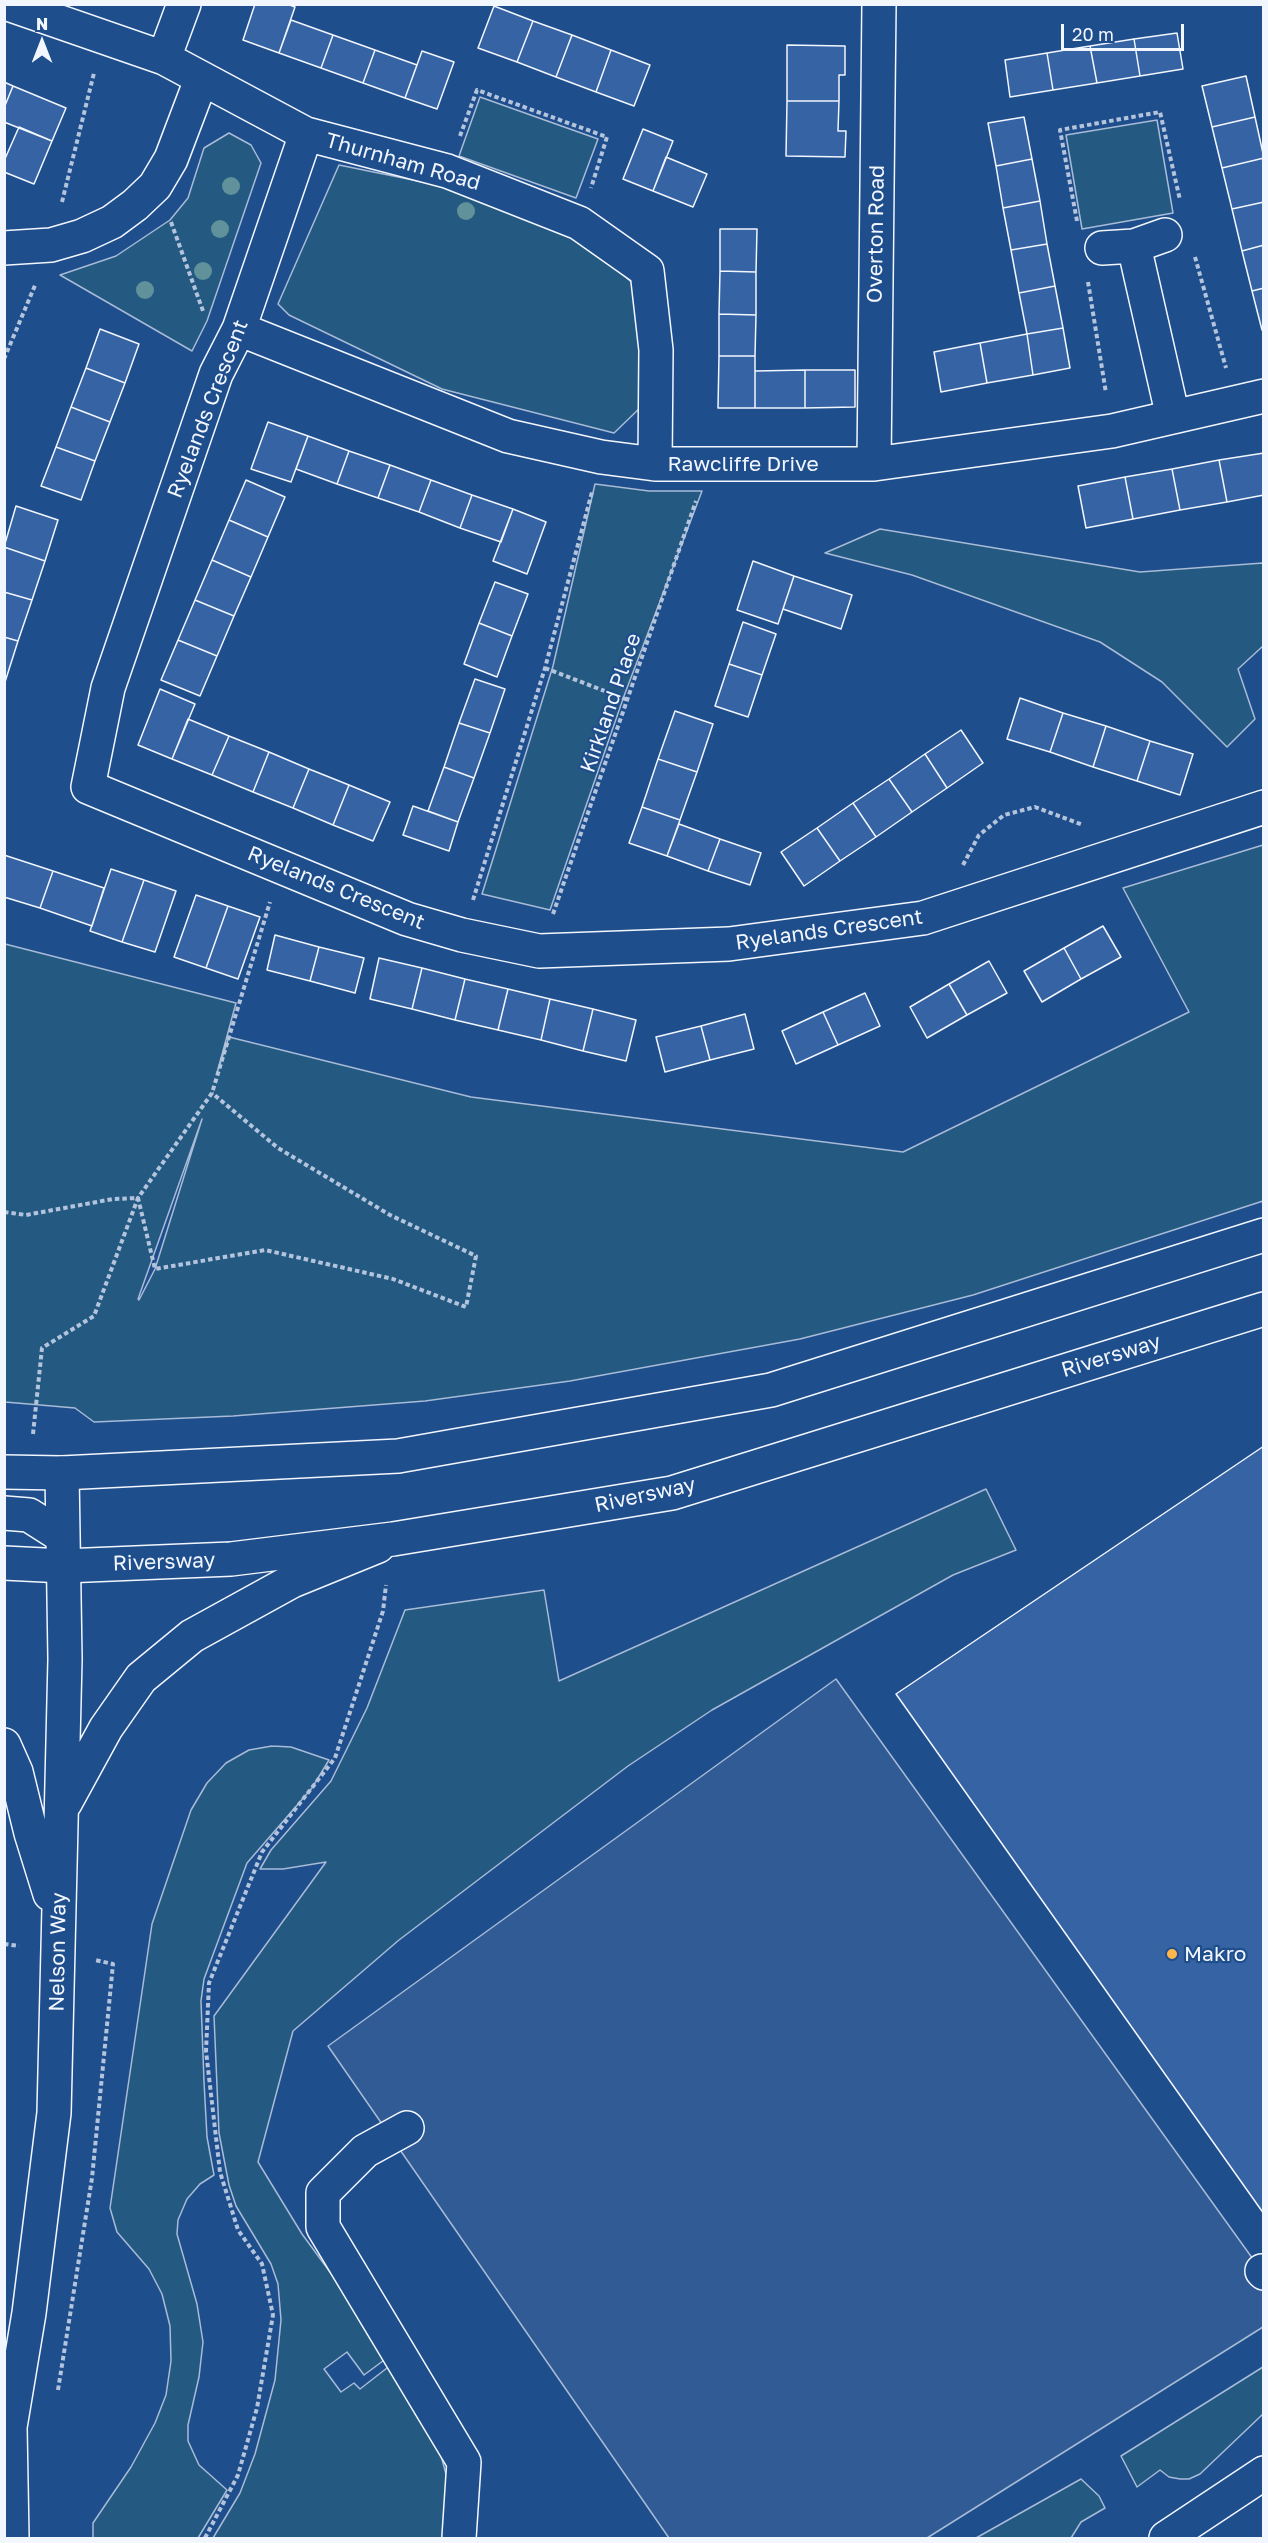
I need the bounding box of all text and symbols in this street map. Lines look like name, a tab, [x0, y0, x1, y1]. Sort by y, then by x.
north arrow	[12, 12, 72, 72]
scale bar	[1064, 12, 1187, 50]
text: N	[36, 14, 48, 34]
text: 20 m	[1072, 23, 1114, 45]
street label: Thurnham Road	[323, 128, 483, 196]
street label: Overton Road	[862, 165, 890, 303]
street label: Ryelands Crescent	[162, 316, 254, 502]
street label: Rawcliffe Drive	[667, 451, 819, 477]
street label: Kirkland Place	[575, 630, 647, 776]
street label: Ryelands Crescent	[244, 841, 428, 935]
street label: Ryelands Crescent	[734, 904, 924, 956]
street label: Riversway	[1058, 1329, 1164, 1383]
street label: Riversway	[592, 1472, 698, 1518]
street label: Riversway	[112, 1548, 216, 1576]
street label: Nelson Way	[44, 1892, 72, 2012]
place label: Makro	[1184, 1941, 1246, 1967]
marker: Makro	[1165, 1947, 1179, 1961]

